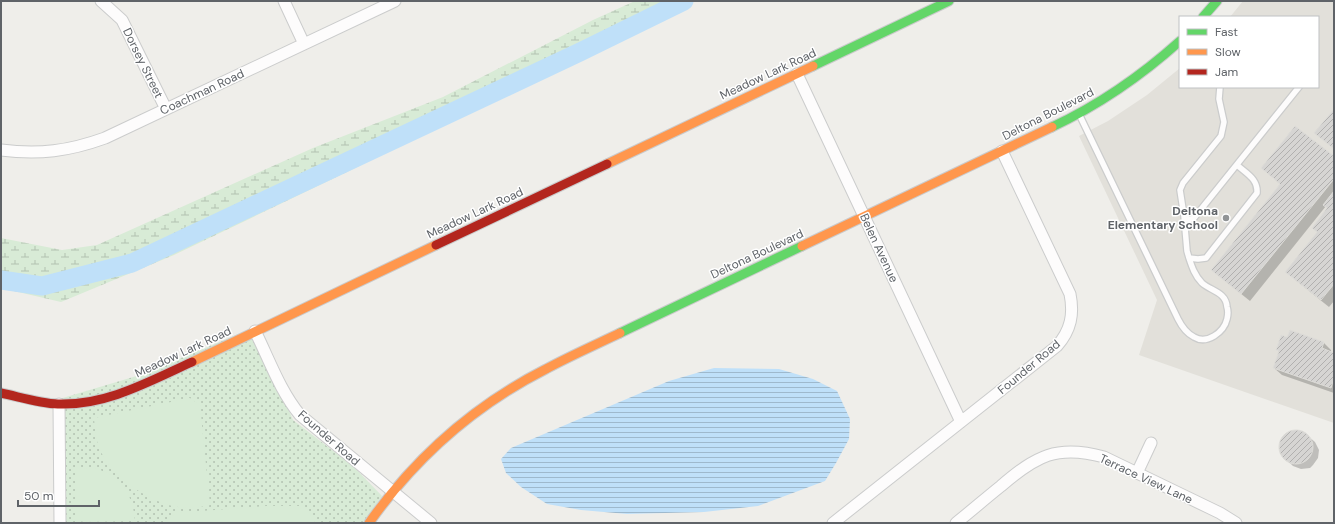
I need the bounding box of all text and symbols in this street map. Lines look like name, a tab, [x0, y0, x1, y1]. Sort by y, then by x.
legend	[1179, 16, 1319, 88]
text: Fast	[1215, 24, 1238, 40]
street label: Dorsey Street	[119, 25, 167, 101]
text: Slow	[1215, 44, 1241, 60]
street label: Meadow Lark Road	[717, 45, 819, 103]
text: Jam	[1215, 64, 1238, 80]
street label: Coachman Road	[157, 65, 247, 119]
street label: Deltona Boulevard	[999, 84, 1097, 144]
street label: Meadow Lark Road	[424, 184, 526, 242]
place label: Deltona Elementary School	[1108, 203, 1218, 233]
street label: Belen Avenue	[856, 211, 902, 285]
marker: Deltona Elementary School	[1221, 213, 1231, 223]
street label: Deltona Boulevard	[708, 225, 806, 283]
street label: Meadow Lark Road	[132, 323, 234, 381]
street label: Founder Road	[994, 336, 1064, 398]
street label: Founder Road	[295, 407, 363, 469]
street label: Terrace View Lane	[1097, 450, 1195, 508]
scale bar	[18, 482, 99, 508]
text: 50 m	[24, 488, 53, 504]

